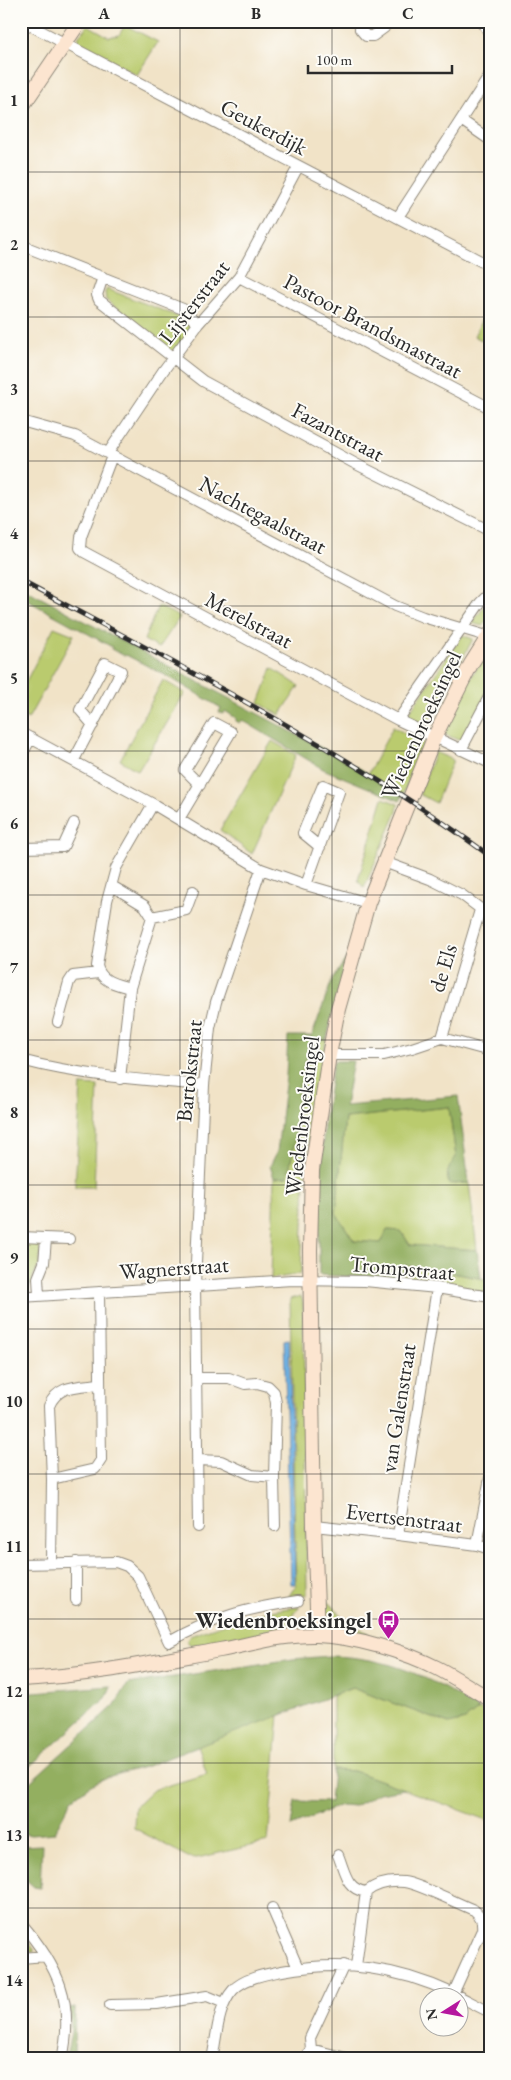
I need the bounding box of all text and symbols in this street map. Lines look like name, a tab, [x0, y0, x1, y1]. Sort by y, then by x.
text: A	[97, 3, 110, 24]
text: B	[251, 3, 261, 24]
text: C	[402, 3, 414, 24]
scale bar	[308, 42, 452, 74]
text: 100 m	[316, 50, 353, 69]
text: 1	[10, 90, 18, 111]
street label: Geukerdijk	[216, 92, 313, 162]
text: 2	[10, 234, 19, 255]
street label: Lijsterstraat	[152, 254, 236, 350]
street label: Pastoor Brandsmastraat	[279, 267, 467, 385]
text: 3	[10, 379, 18, 400]
street label: Fazantstraat	[287, 396, 389, 468]
street label: Nachtegaalstraat	[194, 469, 332, 561]
text: 4	[10, 523, 19, 544]
street label: Merelstraat	[200, 585, 298, 655]
street label: Wiedenbroeksingel	[374, 646, 468, 804]
text: 5	[10, 668, 18, 689]
text: 6	[10, 813, 19, 834]
street label: de Els	[422, 940, 464, 996]
text: 7	[10, 957, 19, 978]
street label: Bartokstraat	[169, 1018, 209, 1124]
street label: Wiedenbroeksingel	[278, 1034, 326, 1198]
text: 8	[10, 1102, 18, 1123]
text: 9	[10, 1247, 19, 1268]
street label: Trompstraat	[348, 1249, 456, 1287]
street label: Wagnerstraat	[118, 1250, 230, 1286]
street label: van Galenstraat	[373, 1341, 423, 1475]
text: 10	[6, 1391, 23, 1412]
street label: Evertsenstraat	[344, 1496, 464, 1540]
text: 11	[6, 1536, 22, 1557]
place label: Wiedenbroeksingel	[195, 1606, 372, 1635]
bus stop icon: Wiedenbroeksingel	[376, 1608, 400, 1639]
text: 12	[6, 1681, 23, 1702]
text: 13	[6, 1825, 22, 1846]
text: 14	[6, 1970, 23, 1991]
north arrow	[418, 1988, 468, 2038]
text: N	[421, 2007, 441, 2022]

